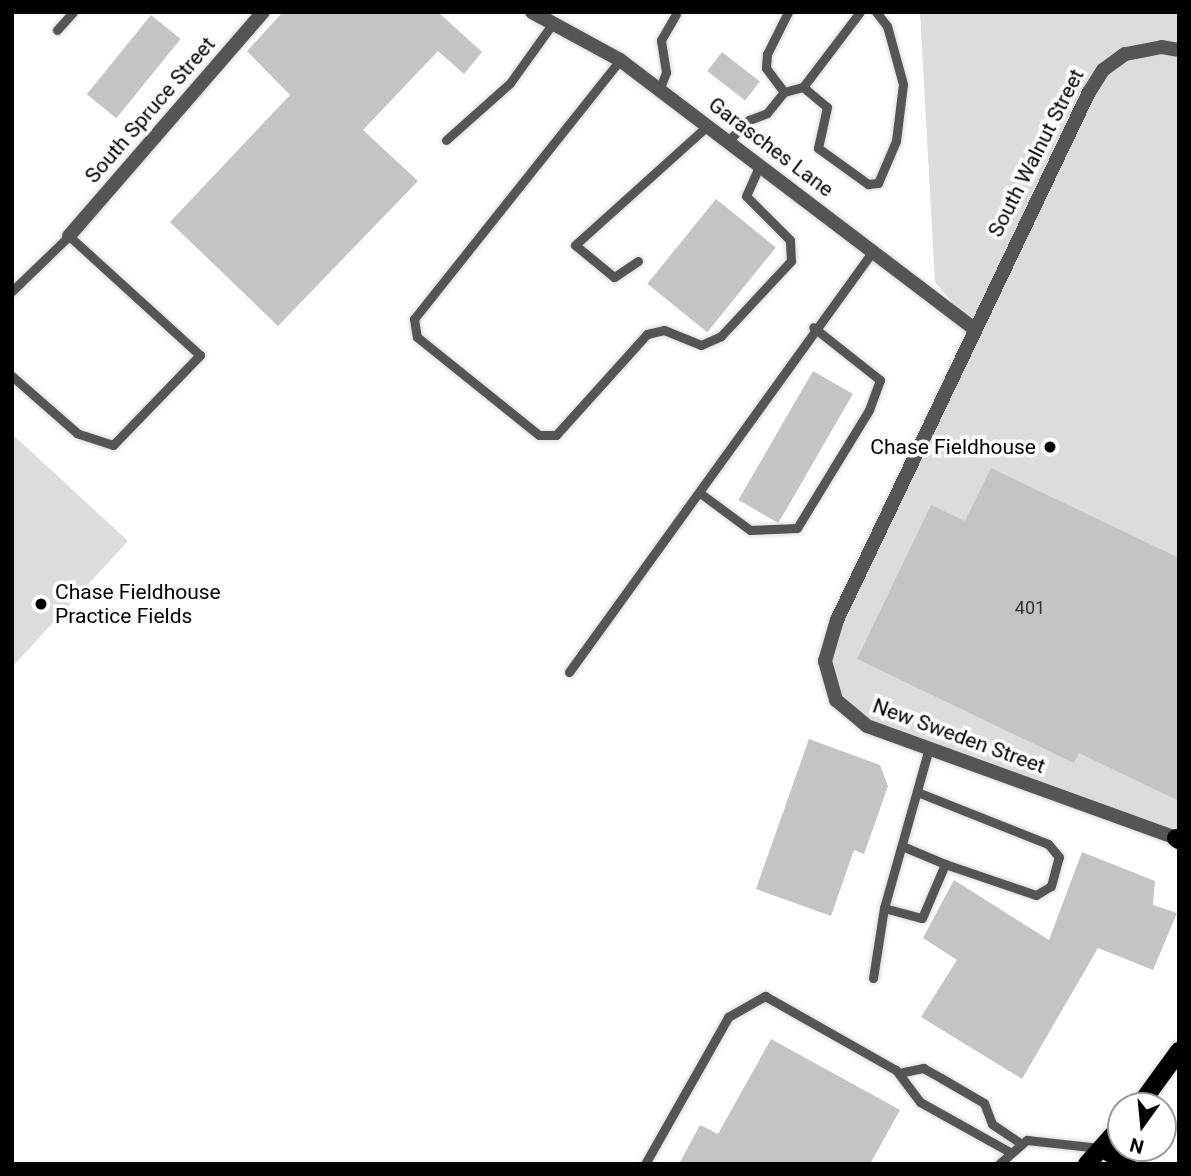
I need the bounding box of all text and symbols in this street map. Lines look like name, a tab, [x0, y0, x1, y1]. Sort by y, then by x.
street label: South Spruce Street	[80, 32, 220, 188]
street label: South Walnut Street	[983, 65, 1089, 241]
street label: Garasches Lane	[704, 92, 838, 202]
place label: Chase Fieldhouse	[870, 434, 1036, 460]
marker: Chase Fieldhouse	[1042, 439, 1058, 455]
place label: Chase Fieldhouse Practice Fields	[55, 579, 221, 629]
marker: Chase Fieldhouse Practice Fields	[33, 596, 49, 612]
house number: 401	[1015, 597, 1045, 619]
street label: New Sweden Street	[869, 693, 1049, 779]
north arrow	[1107, 1092, 1177, 1162]
text: N	[1128, 1133, 1146, 1159]

